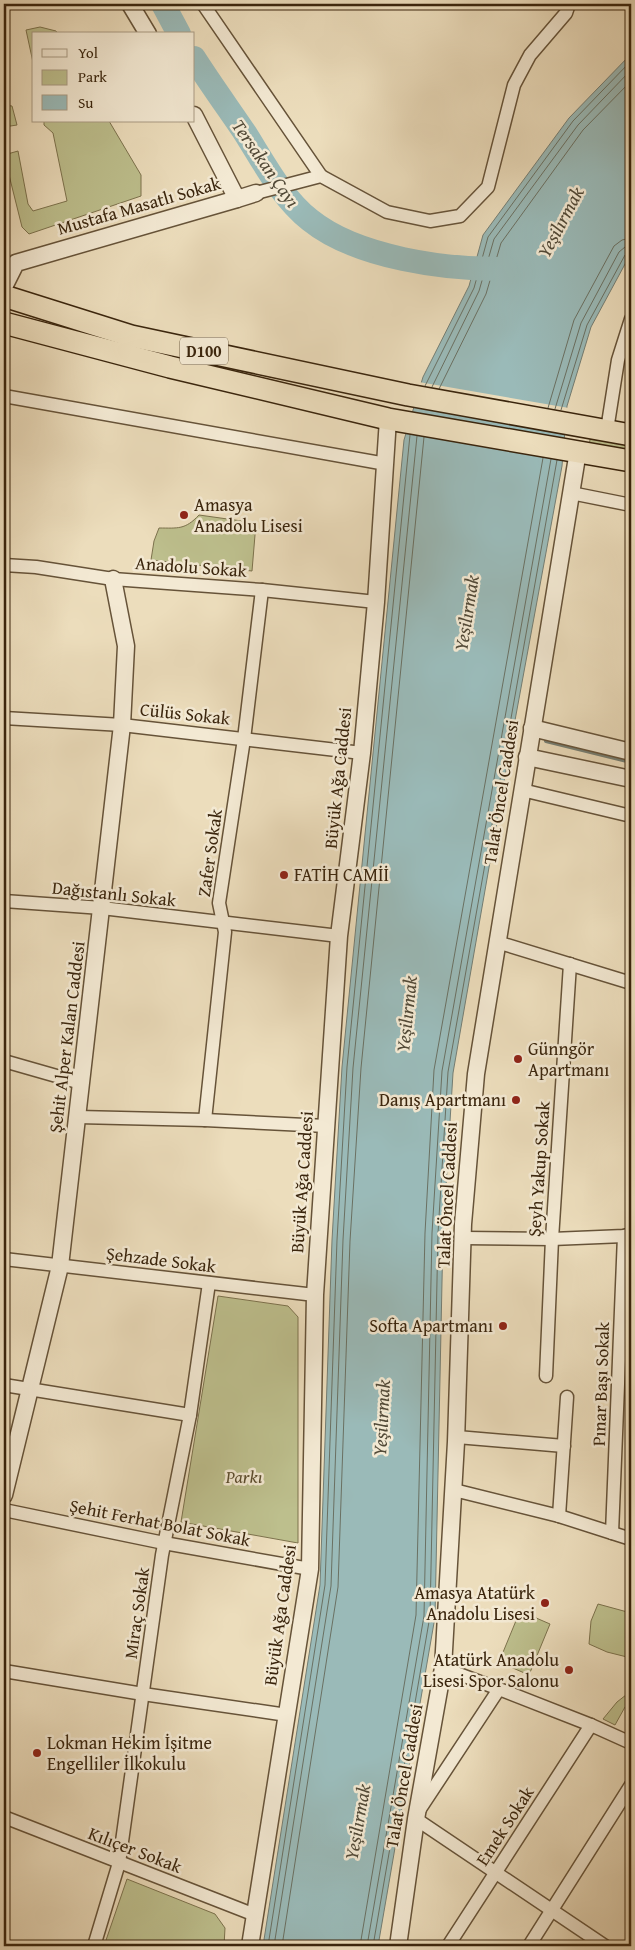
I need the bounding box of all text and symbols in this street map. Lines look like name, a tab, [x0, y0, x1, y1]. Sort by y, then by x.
legend	[32, 32, 195, 122]
text: Yol	[78, 42, 98, 63]
text: Park	[78, 66, 107, 87]
text: Su	[78, 92, 94, 113]
water label: Tersakan Çayı	[225, 113, 307, 213]
street label: Mustafa Masatlı Sokak	[54, 169, 225, 242]
water label: Yeşilırmak	[530, 181, 591, 263]
road number: D100	[180, 338, 228, 364]
place label: Amasya Anadolu Lisesi	[194, 491, 303, 539]
marker: Amasya Anadolu Lisesi	[178, 509, 190, 521]
street label: Anadolu Sokak	[134, 549, 249, 584]
water label: Yeşilırmak	[446, 573, 486, 653]
street label: Cülüs Sokak	[139, 695, 232, 732]
street label: Büyük Ağa Caddesi	[317, 706, 358, 850]
street label: Talat Öncel Caddesi	[476, 718, 525, 866]
street label: Zafer Sokak	[190, 806, 229, 899]
place label: FATİH CAMİİ	[294, 861, 389, 888]
marker: FATİH CAMİİ	[278, 869, 290, 881]
street label: Dağıstanlı Sokak	[51, 874, 178, 914]
street label: Şehit Alper Kalan Caddesi	[41, 939, 92, 1134]
water label: Yeşilırmak	[388, 974, 424, 1054]
place label: Günngör Apartmanı	[528, 1035, 609, 1083]
marker: Günngör Apartmanı	[512, 1053, 524, 1065]
place label: Danış Apartmanı	[379, 1086, 506, 1113]
marker: Danış Apartmanı	[510, 1094, 522, 1106]
street label: Şeyh Yakup Sokak	[520, 1099, 557, 1238]
street label: Büyük Ağa Caddesi	[283, 1110, 320, 1254]
street label: Talat Öncel Caddesi	[429, 1121, 464, 1269]
street label: Şehzade Sokak	[105, 1239, 218, 1280]
place label: Softa Apartmanı	[369, 1312, 493, 1339]
marker: Softa Apartmanı	[497, 1320, 509, 1332]
street label: Pınar Başı Sokak	[585, 1321, 616, 1447]
water label: Yeşilırmak	[365, 1379, 397, 1457]
park label: Parkı	[225, 1463, 263, 1490]
street label: Şehit Ferhat Bolat Sokak	[67, 1492, 254, 1553]
street label: Büyük Ağa Caddesi	[256, 1543, 303, 1687]
street label: Miraç Sokak	[117, 1565, 156, 1661]
place label: Amasya Atatürk Anadolu Lisesi	[414, 1579, 536, 1627]
marker: Amasya Atatürk Anadolu Lisesi	[539, 1597, 551, 1609]
place label: Atatürk Anadolu Lisesi Spor Salonu	[423, 1646, 559, 1694]
marker: Atatürk Anadolu Lisesi Spor Salonu	[563, 1664, 575, 1676]
street label: Talat Öncel Caddesi	[377, 1701, 430, 1850]
place label: Lokman Hekim İşitme Engelliler İlkokulu	[47, 1729, 212, 1777]
marker: Lokman Hekim İşitme Engelliler İlkokulu	[31, 1747, 43, 1759]
street label: Emek Sokak	[469, 1780, 541, 1871]
water label: Yeşilırmak	[337, 1781, 378, 1862]
street label: Kılıçer Sokak	[84, 1819, 187, 1880]

